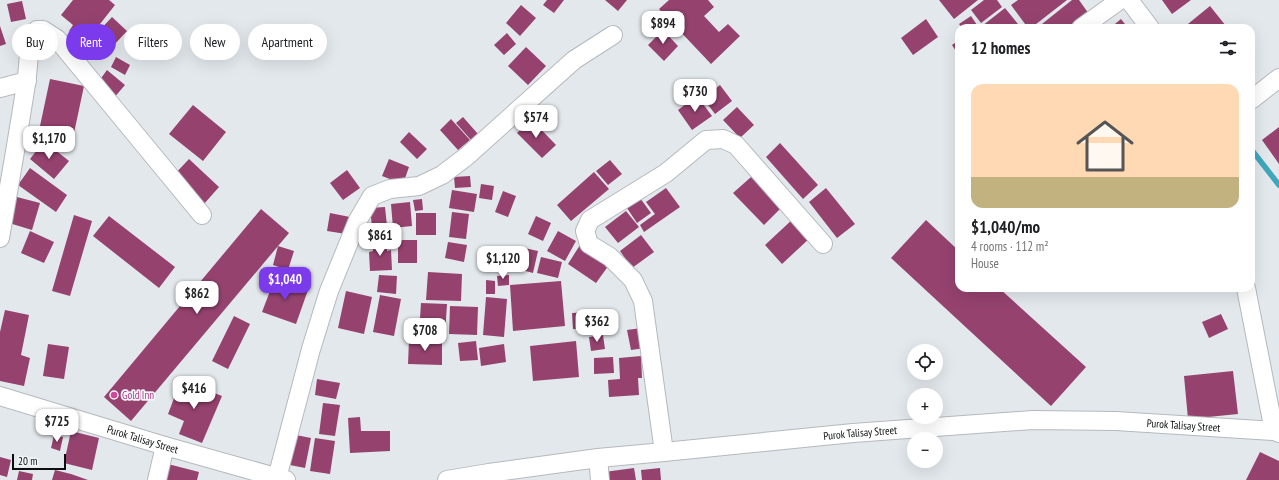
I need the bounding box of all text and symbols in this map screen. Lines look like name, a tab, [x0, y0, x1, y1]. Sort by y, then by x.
pin: $894	[639, 11, 687, 45]
text: $894	[651, 15, 675, 32]
chip: Buy	[12, 24, 58, 60]
chip: Rent	[66, 24, 116, 60]
chip: Filters	[124, 24, 182, 60]
chip: New	[190, 24, 240, 60]
chip: Apartment	[248, 24, 327, 60]
text: 12 homes	[971, 37, 1030, 59]
icon: filters	[1217, 37, 1239, 59]
pin: $730	[671, 79, 719, 113]
text: $730	[683, 83, 707, 100]
pin: $574	[512, 105, 560, 139]
text: $574	[524, 109, 548, 126]
icon: home	[1069, 110, 1141, 182]
pin: $1,170	[16, 126, 82, 160]
text: $1,170	[32, 130, 66, 147]
text: $1,040/mo	[971, 216, 1040, 238]
pin: $861	[356, 223, 404, 257]
text: $861	[368, 227, 392, 244]
text: 4 rooms · 112 m²	[971, 238, 1049, 255]
pin: $1,120	[470, 246, 536, 280]
text: $1,120	[486, 250, 520, 267]
text: House	[971, 255, 999, 272]
pin: $1,040	[252, 267, 318, 301]
text: $1,040	[268, 271, 302, 288]
pin: $862	[173, 281, 221, 315]
text: $862	[185, 285, 209, 302]
pin: $362	[573, 309, 621, 343]
text: $362	[585, 313, 609, 330]
pin: $708	[401, 318, 449, 352]
text: $708	[413, 322, 437, 339]
map controls	[907, 344, 943, 468]
button: locate	[907, 344, 943, 380]
pin: $416	[170, 376, 218, 410]
text: $416	[182, 380, 206, 397]
place label: Gold Inn	[122, 388, 154, 402]
button: +	[907, 388, 943, 424]
marker: Gold Inn	[109, 390, 119, 400]
pin: $725	[33, 409, 81, 443]
text: $725	[45, 413, 69, 430]
street label: Purok Talisay Street	[1146, 416, 1221, 435]
street label: Purok Talisay Street	[105, 422, 180, 456]
street label: Purok Talisay Street	[823, 423, 897, 443]
button: −	[907, 432, 943, 468]
scale bar	[12, 452, 66, 471]
text: 20 m	[18, 454, 37, 468]

